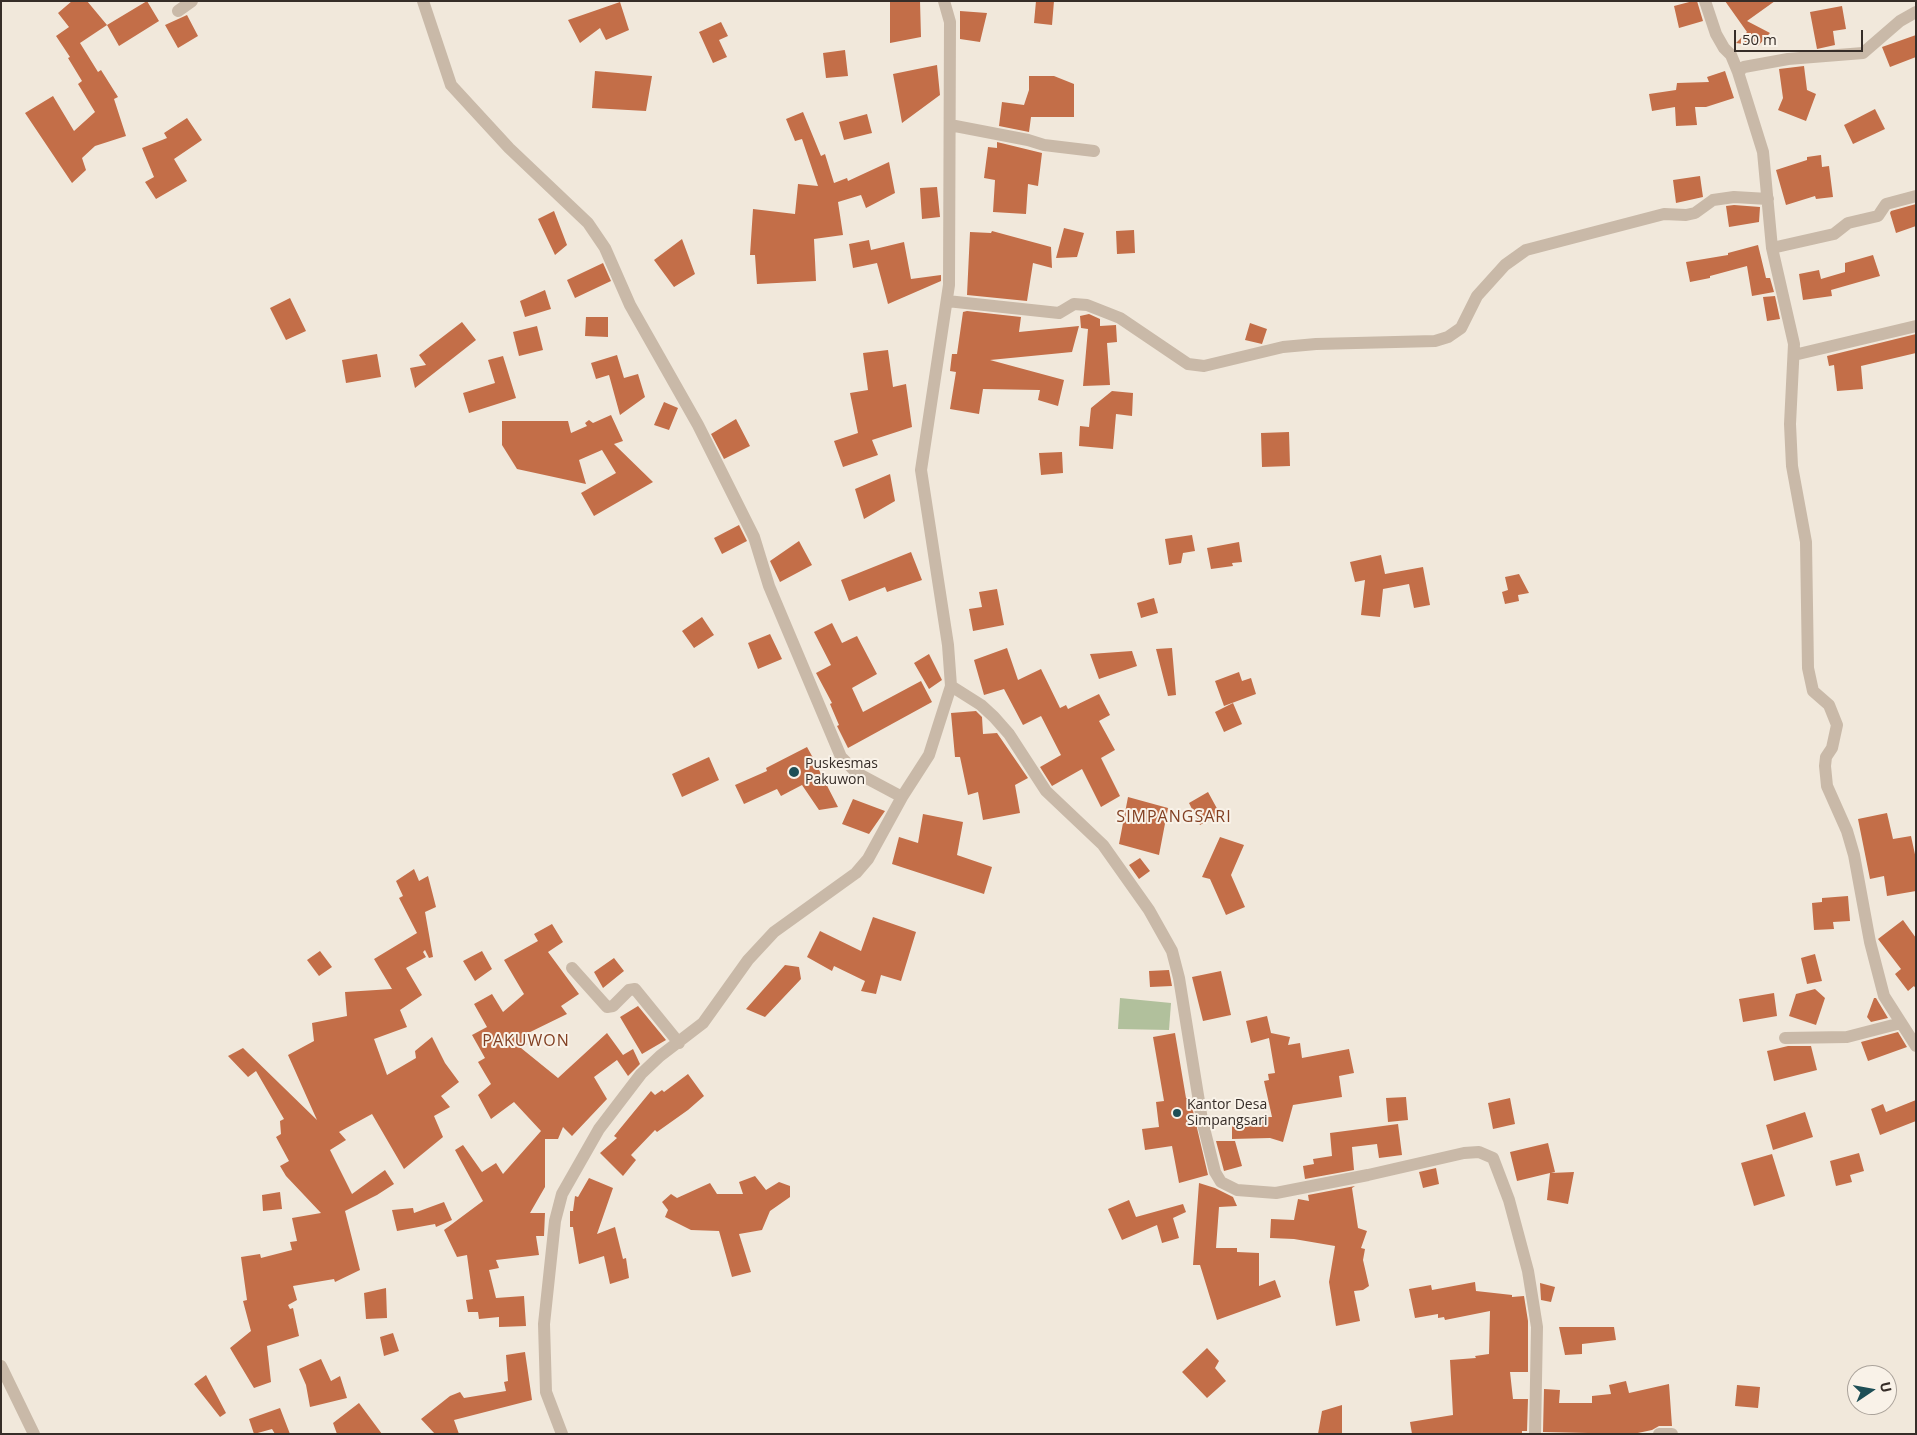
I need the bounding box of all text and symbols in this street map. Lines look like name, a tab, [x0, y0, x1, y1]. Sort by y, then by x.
scale bar	[1737, 20, 1866, 52]
text: 50 m	[1742, 29, 1777, 49]
place label: Puskesmas Pakuwon	[805, 756, 878, 789]
marker: Puskesmas Pakuwon	[787, 765, 801, 779]
district label: SIMPANGSARI	[1115, 807, 1233, 827]
district label: PAKUWON	[481, 1031, 571, 1051]
place label: Kantor Desa Simpangsari	[1187, 1097, 1267, 1130]
marker: Kantor Desa Simpangsari	[1171, 1107, 1183, 1119]
north arrow	[1847, 1365, 1897, 1415]
text: U	[1876, 1380, 1897, 1394]

